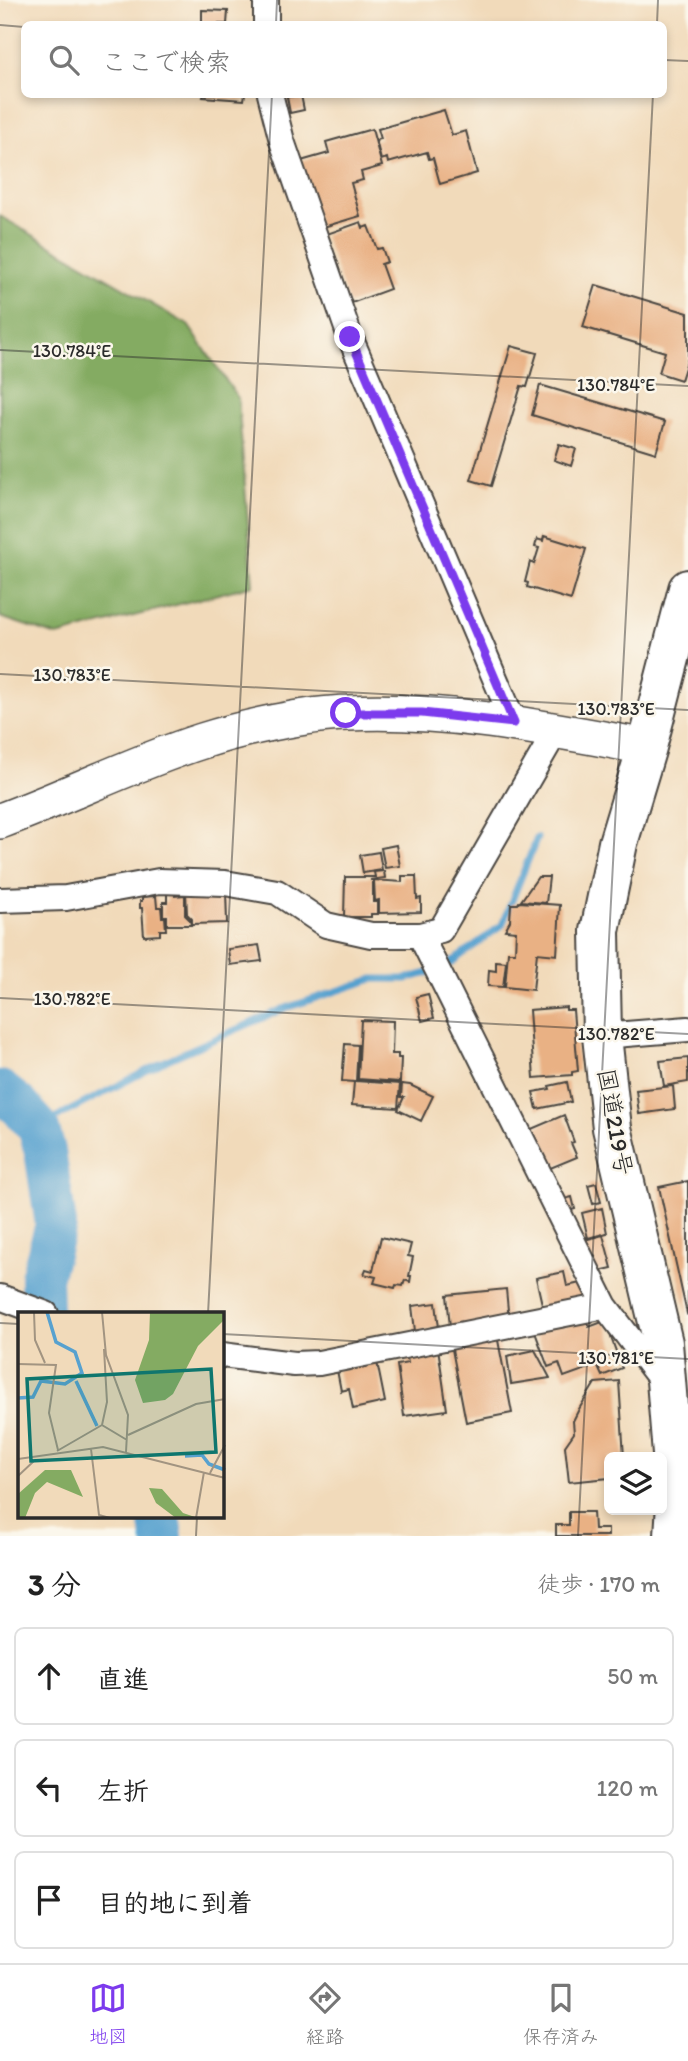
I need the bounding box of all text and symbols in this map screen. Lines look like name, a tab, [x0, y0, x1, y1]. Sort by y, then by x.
search box	[21, 21, 667, 98]
icon: search	[45, 41, 83, 79]
text: ここで検索	[101, 46, 231, 78]
route end	[334, 321, 365, 352]
text: 130.784°E	[33, 340, 111, 362]
text: 130.784°E	[577, 374, 655, 396]
text: 130.783°E	[33, 664, 111, 686]
route start	[330, 697, 361, 728]
text: 130.783°E	[577, 698, 655, 720]
text: 130.782°E	[33, 988, 111, 1010]
text: 130.782°E	[577, 1023, 655, 1045]
street label: 国道219号	[592, 1066, 639, 1178]
inset map	[18, 1312, 224, 1518]
text: 130.781°E	[578, 1347, 654, 1369]
map controls	[604, 1452, 667, 1515]
button: layers	[604, 1452, 667, 1515]
text: 3 分	[28, 1566, 81, 1603]
text: 徒歩 · 170 m	[537, 1570, 660, 1598]
icon: ahead	[30, 1657, 68, 1695]
text: 50 m	[607, 1662, 658, 1690]
text: 直進	[97, 1663, 149, 1695]
icon: left	[30, 1769, 68, 1807]
text: 120 m	[597, 1774, 658, 1802]
text: 左折	[97, 1775, 149, 1807]
icon: arrive	[30, 1881, 68, 1919]
text: 目的地に到着	[97, 1887, 253, 1919]
tab: 地図	[89, 1979, 127, 2048]
tab: 経路	[306, 1979, 344, 2048]
tab: 保存済み	[523, 1979, 599, 2048]

